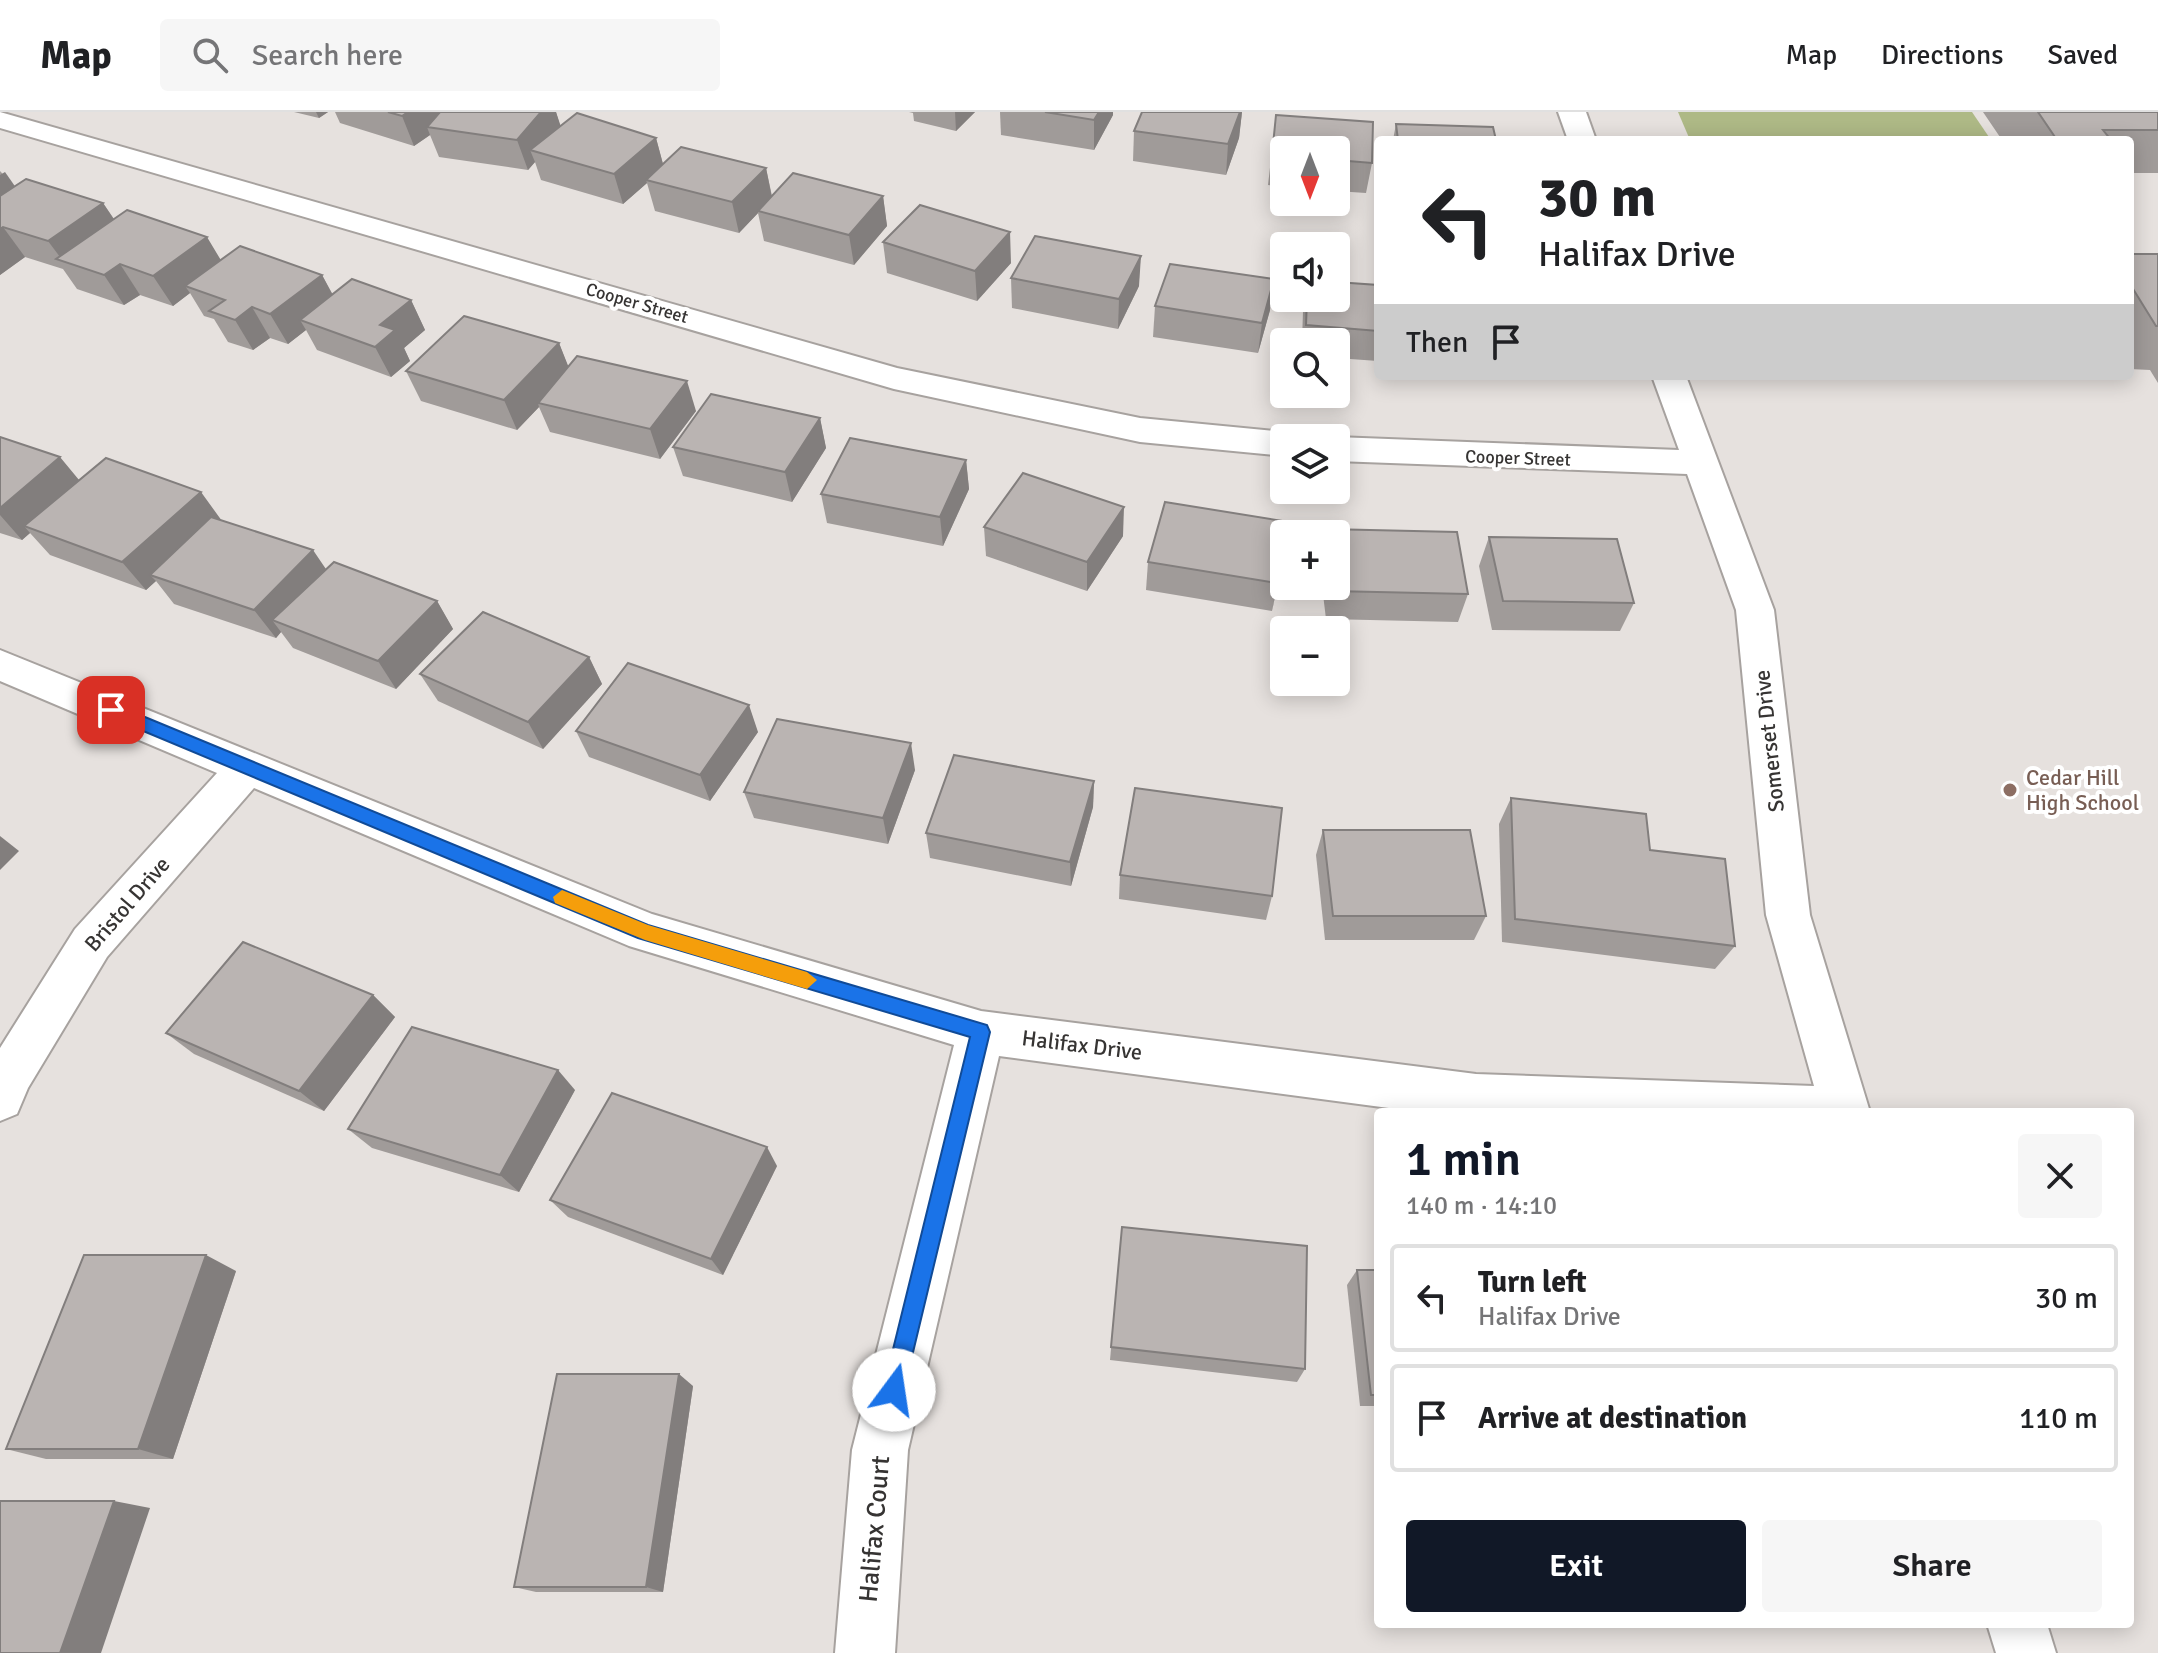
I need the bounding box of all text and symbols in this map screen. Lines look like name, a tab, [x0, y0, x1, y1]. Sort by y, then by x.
search box	[160, 19, 720, 91]
text: Map	[40, 32, 112, 79]
icon: search	[188, 33, 232, 77]
text: Search here	[252, 37, 403, 74]
text: Map	[1785, 38, 1837, 72]
text: Directions	[1881, 38, 2003, 72]
text: Saved	[2047, 38, 2118, 72]
north arrow	[1270, 136, 1350, 216]
map controls	[1270, 136, 1350, 696]
text: 30 m	[1538, 163, 1656, 232]
icon: left	[1406, 168, 1510, 272]
button: sound	[1270, 232, 1350, 312]
text: Halifax Drive	[1538, 232, 1736, 277]
street label: Cooper Street	[583, 278, 691, 328]
icon: arrive	[1484, 320, 1528, 364]
text: Then	[1406, 324, 1468, 361]
button: search	[1270, 328, 1350, 408]
button: layers	[1270, 424, 1350, 504]
street label: Cooper Street	[1465, 445, 1571, 471]
button: +	[1270, 520, 1350, 600]
button: −	[1270, 616, 1350, 696]
street label: Somerset Drive	[1748, 669, 1790, 813]
pin	[77, 676, 145, 744]
icon: arrive	[89, 688, 133, 732]
place label: Cedar Hill High School	[2026, 764, 2139, 816]
marker: Cedar Hill High School	[2001, 781, 2019, 799]
street label: Bristol Drive	[79, 851, 175, 957]
street label: Halifax Drive	[1020, 1024, 1144, 1066]
text: 1 min	[1406, 1130, 1521, 1189]
button: close	[2018, 1134, 2102, 1218]
text: 140 m · 14:10	[1406, 1190, 1557, 1222]
text: Turn left	[1478, 1264, 1587, 1301]
icon: left	[1410, 1276, 1454, 1320]
text: 30 m	[2035, 1280, 2098, 1317]
text: Halifax Drive	[1478, 1301, 1621, 1333]
position arrow	[852, 1348, 936, 1432]
icon: arrive	[1410, 1396, 1454, 1440]
text: Arrive at destination	[1478, 1400, 1747, 1437]
text: 110 m	[2019, 1400, 2098, 1437]
street label: Halifax Court	[853, 1454, 897, 1604]
button: Exit	[1406, 1520, 1746, 1612]
button: Share	[1762, 1520, 2102, 1612]

